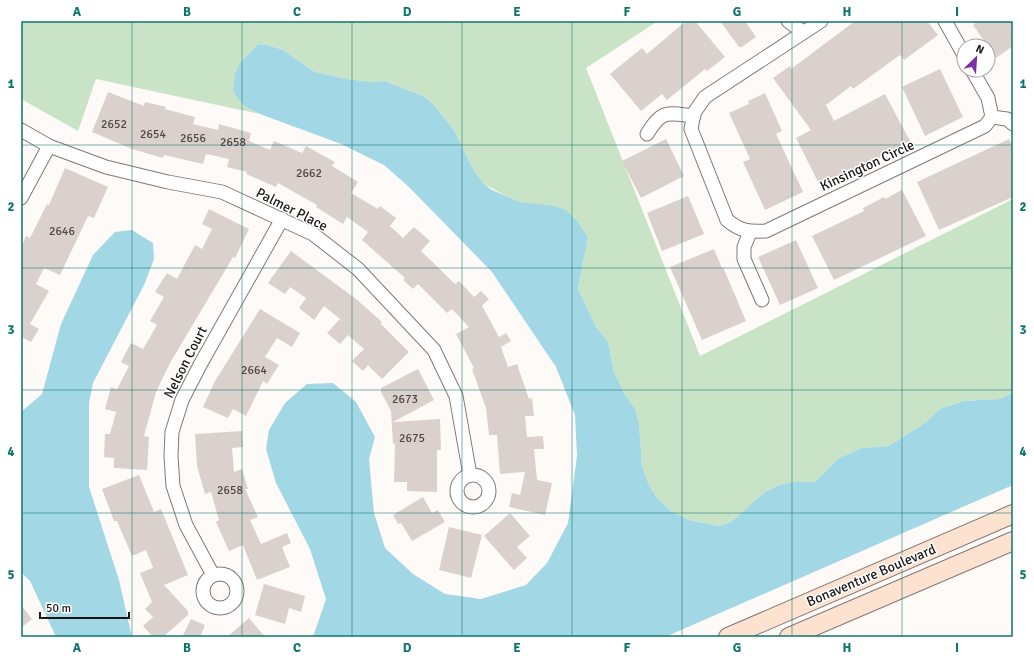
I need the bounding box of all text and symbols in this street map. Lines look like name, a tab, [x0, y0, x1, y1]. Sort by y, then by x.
text: A	[73, 4, 82, 20]
text: B	[183, 4, 191, 20]
text: C	[293, 4, 301, 20]
text: D	[403, 4, 412, 20]
text: E	[513, 4, 521, 20]
text: F	[624, 4, 631, 20]
text: G	[733, 4, 741, 20]
text: H	[843, 4, 851, 20]
text: I	[955, 4, 959, 20]
north arrow	[956, 38, 996, 78]
text: N	[974, 42, 986, 57]
text: 1	[7, 76, 15, 92]
text: 1	[1019, 76, 1027, 92]
house number: 2652	[101, 117, 127, 132]
house number: 2654	[140, 127, 166, 142]
house number: 2656	[180, 131, 206, 146]
house number: 2658	[220, 135, 246, 150]
street label: Kinsington Circle	[817, 136, 917, 195]
house number: 2662	[296, 166, 322, 181]
street label: Palmer Place	[253, 184, 330, 235]
text: 2	[7, 199, 15, 215]
text: 2	[1019, 199, 1027, 215]
house number: 2646	[49, 224, 75, 239]
text: 3	[7, 322, 15, 338]
text: 3	[1019, 322, 1027, 338]
street label: Nelson Court	[160, 323, 211, 401]
house number: 2664	[241, 363, 267, 378]
house number: 2673	[392, 392, 418, 407]
house number: 2675	[399, 431, 425, 446]
text: 4	[7, 444, 15, 460]
text: 4	[1019, 444, 1027, 460]
house number: 2658	[217, 483, 243, 498]
street label: Bonaventure Boulevard	[804, 541, 938, 610]
text: 5	[7, 567, 15, 583]
text: 5	[1019, 567, 1027, 583]
scale bar	[40, 594, 129, 620]
text: 50 m	[46, 601, 71, 616]
text: A	[73, 640, 82, 656]
text: B	[183, 640, 191, 656]
text: C	[293, 640, 301, 656]
text: D	[403, 640, 412, 656]
text: E	[513, 640, 521, 656]
text: F	[624, 640, 631, 656]
text: G	[733, 640, 741, 656]
text: H	[843, 640, 851, 656]
text: I	[955, 640, 959, 656]

